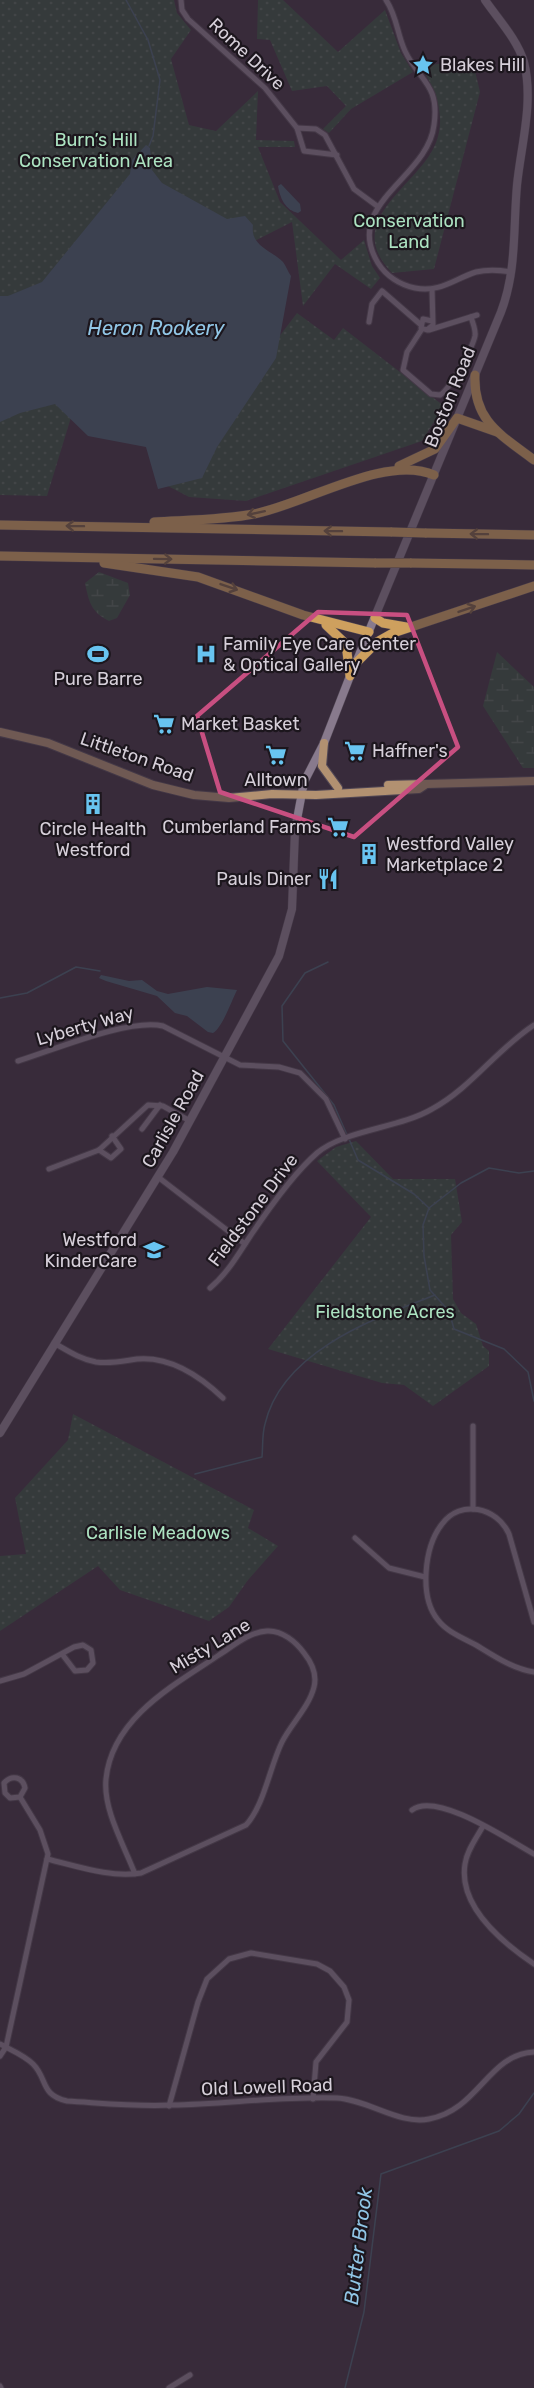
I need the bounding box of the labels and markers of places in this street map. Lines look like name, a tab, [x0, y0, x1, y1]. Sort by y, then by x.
place icon: Blakes Hill	[411, 53, 435, 77]
place label: Blakes Hill	[440, 54, 525, 76]
place label: Family Eye Care Center & Optical Gallery	[223, 633, 416, 676]
sports icon: Pure Barre	[86, 642, 110, 666]
hospital icon: Family Eye Care Center & Optical Gallery	[194, 642, 218, 666]
place label: Pure Barre	[53, 668, 143, 690]
supermarket icon: Market Basket	[152, 712, 176, 736]
place label: Market Basket	[181, 713, 299, 735]
supermarket icon: Haffner's	[343, 739, 367, 763]
place label: Haffner's	[372, 740, 448, 762]
supermarket icon: Alltown	[264, 743, 288, 767]
place label: Alltown	[244, 769, 308, 791]
building icon: Circle Health Westford	[81, 792, 105, 816]
supermarket icon: Cumberland Farms	[326, 815, 350, 839]
place label: Cumberland Farms	[162, 816, 321, 838]
place label: Circle Health Westford	[39, 818, 147, 861]
place label: Westford Valley Marketplace 2	[386, 833, 514, 876]
building icon: Westford Valley Marketplace 2	[357, 842, 381, 866]
restaurant icon: Pauls Diner	[316, 867, 340, 891]
place label: Pauls Diner	[216, 868, 311, 890]
place label: Westford KinderCare	[45, 1229, 137, 1272]
school or university icon: Westford KinderCare	[142, 1238, 166, 1262]

